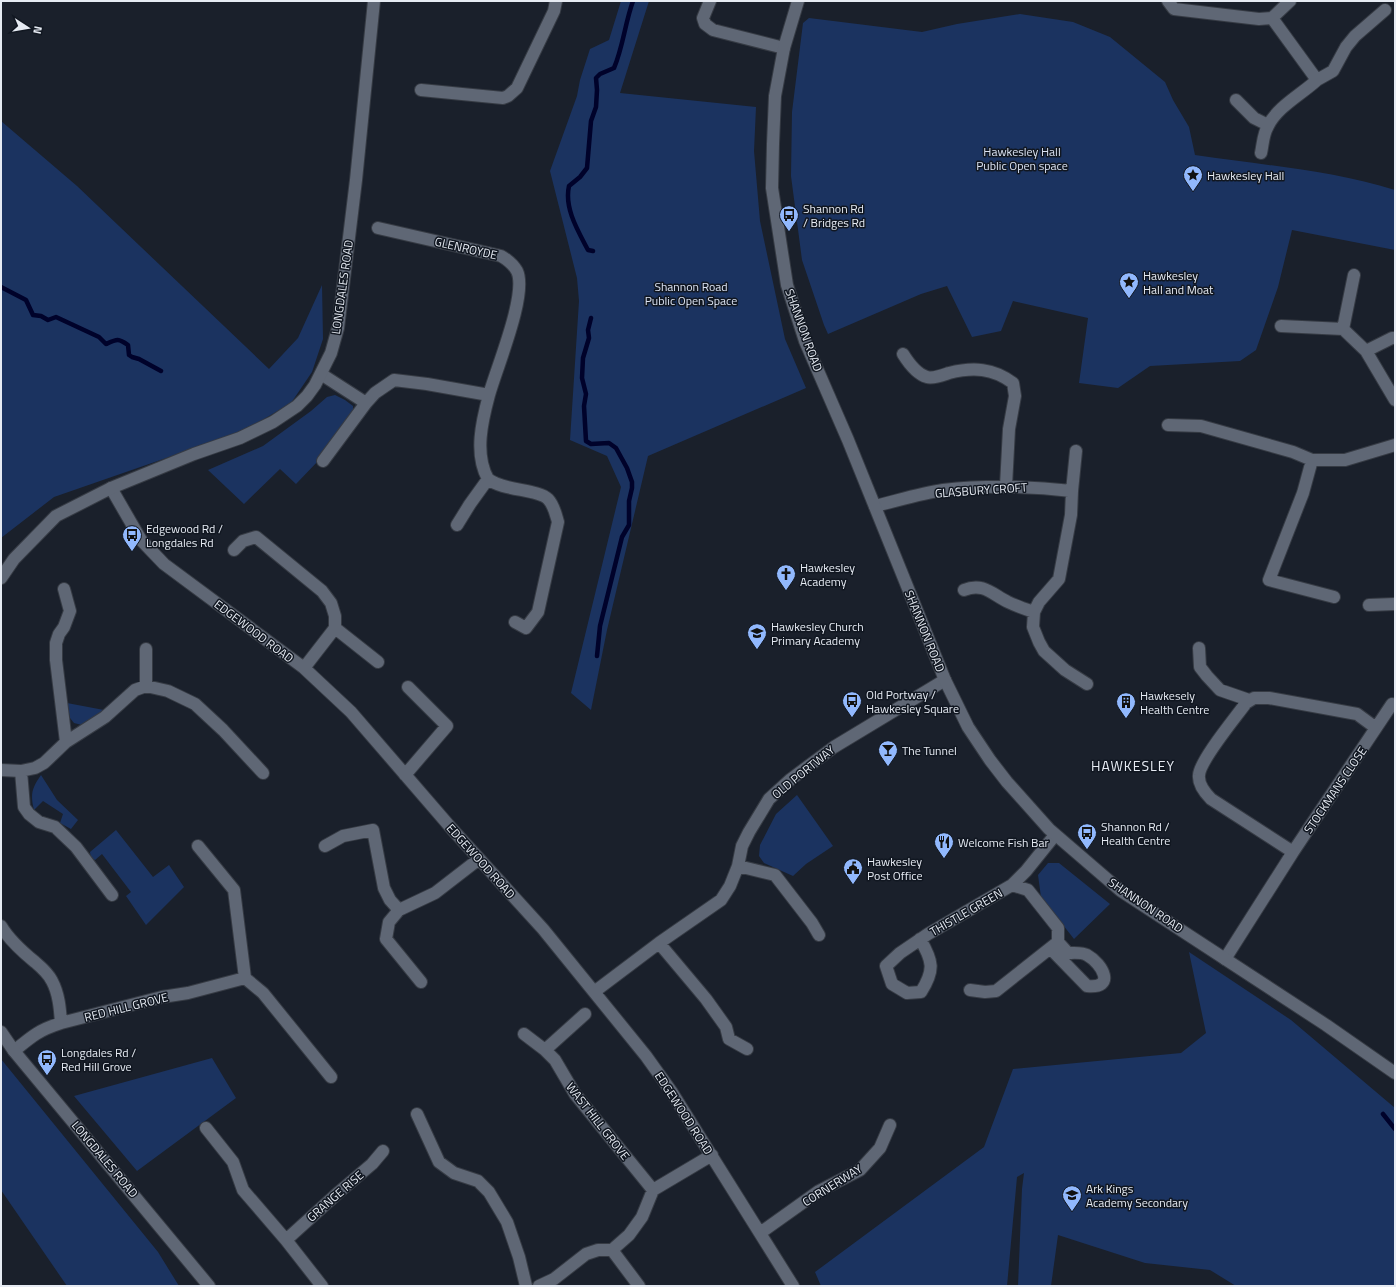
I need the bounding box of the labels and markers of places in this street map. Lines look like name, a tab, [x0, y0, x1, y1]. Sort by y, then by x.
place icon: Hawkesley Hall	[1182, 164, 1204, 192]
place label: Hawkesley Hall	[1207, 166, 1284, 185]
place label: Shannon Rd / Bridges Rd	[803, 199, 865, 232]
bus stop icon: Shannon Rd / Bridges Rd	[778, 204, 800, 232]
place label: Hawkesley Hall and Moat	[1143, 266, 1214, 299]
place icon: Hawkesley Hall and Moat	[1118, 271, 1140, 299]
place label: Edgewood Rd / Longdales Rd	[146, 519, 223, 552]
bus stop icon: Edgewood Rd / Longdales Rd	[121, 524, 143, 552]
place label: Hawkesley Academy	[800, 558, 855, 591]
church icon: Hawkesley Academy	[775, 563, 797, 591]
place label: Hawkesley Church Primary Academy	[771, 617, 864, 650]
school or university icon: Hawkesley Church Primary Academy	[746, 622, 768, 650]
place label: Old Portway / Hawkesley Square	[866, 685, 959, 718]
place label: Hawkesely Health Centre	[1140, 686, 1209, 719]
bus stop icon: Old Portway / Hawkesley Square	[841, 690, 863, 718]
building icon: Hawkesely Health Centre	[1115, 691, 1137, 719]
bar icon: The Tunnel	[877, 739, 899, 767]
place label: The Tunnel	[902, 741, 957, 760]
place label: Shannon Rd / Health Centre	[1101, 817, 1170, 850]
bus stop icon: Shannon Rd / Health Centre	[1076, 822, 1098, 850]
restaurant icon: Welcome Fish Bar	[933, 831, 955, 859]
place label: Welcome Fish Bar	[958, 833, 1049, 852]
place label: Hawkesley Post Office	[867, 852, 923, 885]
public building icon: Hawkesley Post Office	[842, 857, 864, 885]
place label: Longdales Rd / Red Hill Grove	[61, 1043, 136, 1076]
bus stop icon: Longdales Rd / Red Hill Grove	[36, 1048, 58, 1076]
place label: Ark Kings Academy Secondary	[1086, 1179, 1188, 1212]
school or university icon: Ark Kings Academy Secondary	[1061, 1184, 1083, 1212]

